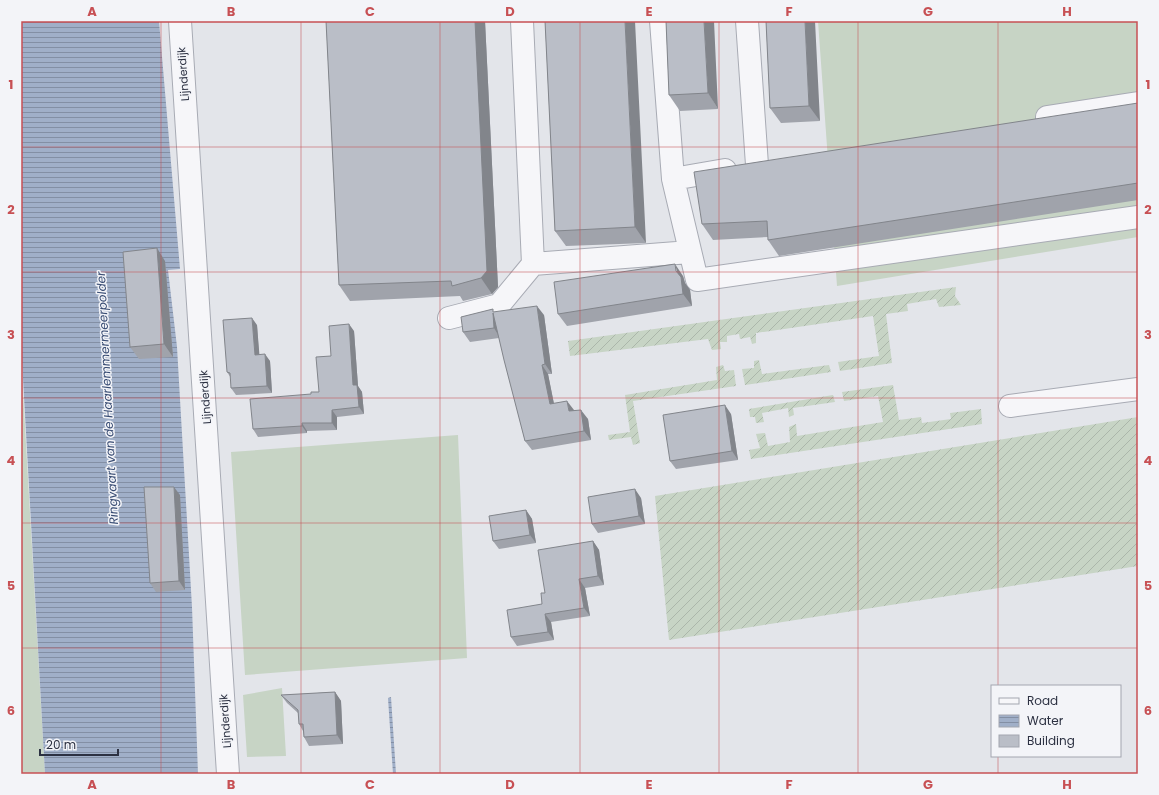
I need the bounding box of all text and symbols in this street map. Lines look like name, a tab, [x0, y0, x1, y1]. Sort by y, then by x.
text: A	[87, 2, 97, 21]
text: B	[227, 2, 236, 21]
text: C	[365, 2, 375, 21]
text: D	[505, 2, 515, 21]
text: E	[645, 2, 653, 21]
text: F	[785, 2, 793, 21]
text: G	[923, 2, 933, 21]
text: H	[1062, 2, 1072, 21]
street label: Lijnderdijk	[173, 46, 193, 102]
text: 1	[9, 75, 13, 94]
text: 1	[1146, 75, 1150, 94]
text: 2	[7, 200, 15, 219]
text: 2	[1144, 200, 1152, 219]
water label: Ringvaart van de Haarlemmermeerpolder	[92, 271, 122, 525]
text: 3	[7, 325, 15, 344]
text: 3	[1144, 325, 1152, 344]
street label: Lijnderdijk	[195, 369, 215, 425]
text: 4	[7, 451, 16, 470]
text: 4	[1144, 451, 1153, 470]
text: 5	[7, 576, 15, 595]
text: 5	[1144, 576, 1152, 595]
legend	[991, 685, 1121, 757]
text: Road	[1027, 692, 1058, 709]
street label: Lijnderdijk	[215, 693, 235, 749]
text: 6	[7, 701, 15, 720]
text: 6	[1144, 701, 1152, 720]
text: Water	[1027, 712, 1064, 729]
scale bar	[40, 731, 118, 757]
text: Building	[1027, 732, 1075, 749]
text: 20 m	[46, 736, 76, 753]
text: A	[87, 775, 97, 794]
text: B	[227, 775, 236, 794]
text: C	[365, 775, 375, 794]
text: D	[505, 775, 515, 794]
text: E	[645, 775, 653, 794]
text: F	[785, 775, 793, 794]
text: G	[923, 775, 933, 794]
text: H	[1062, 775, 1072, 794]

